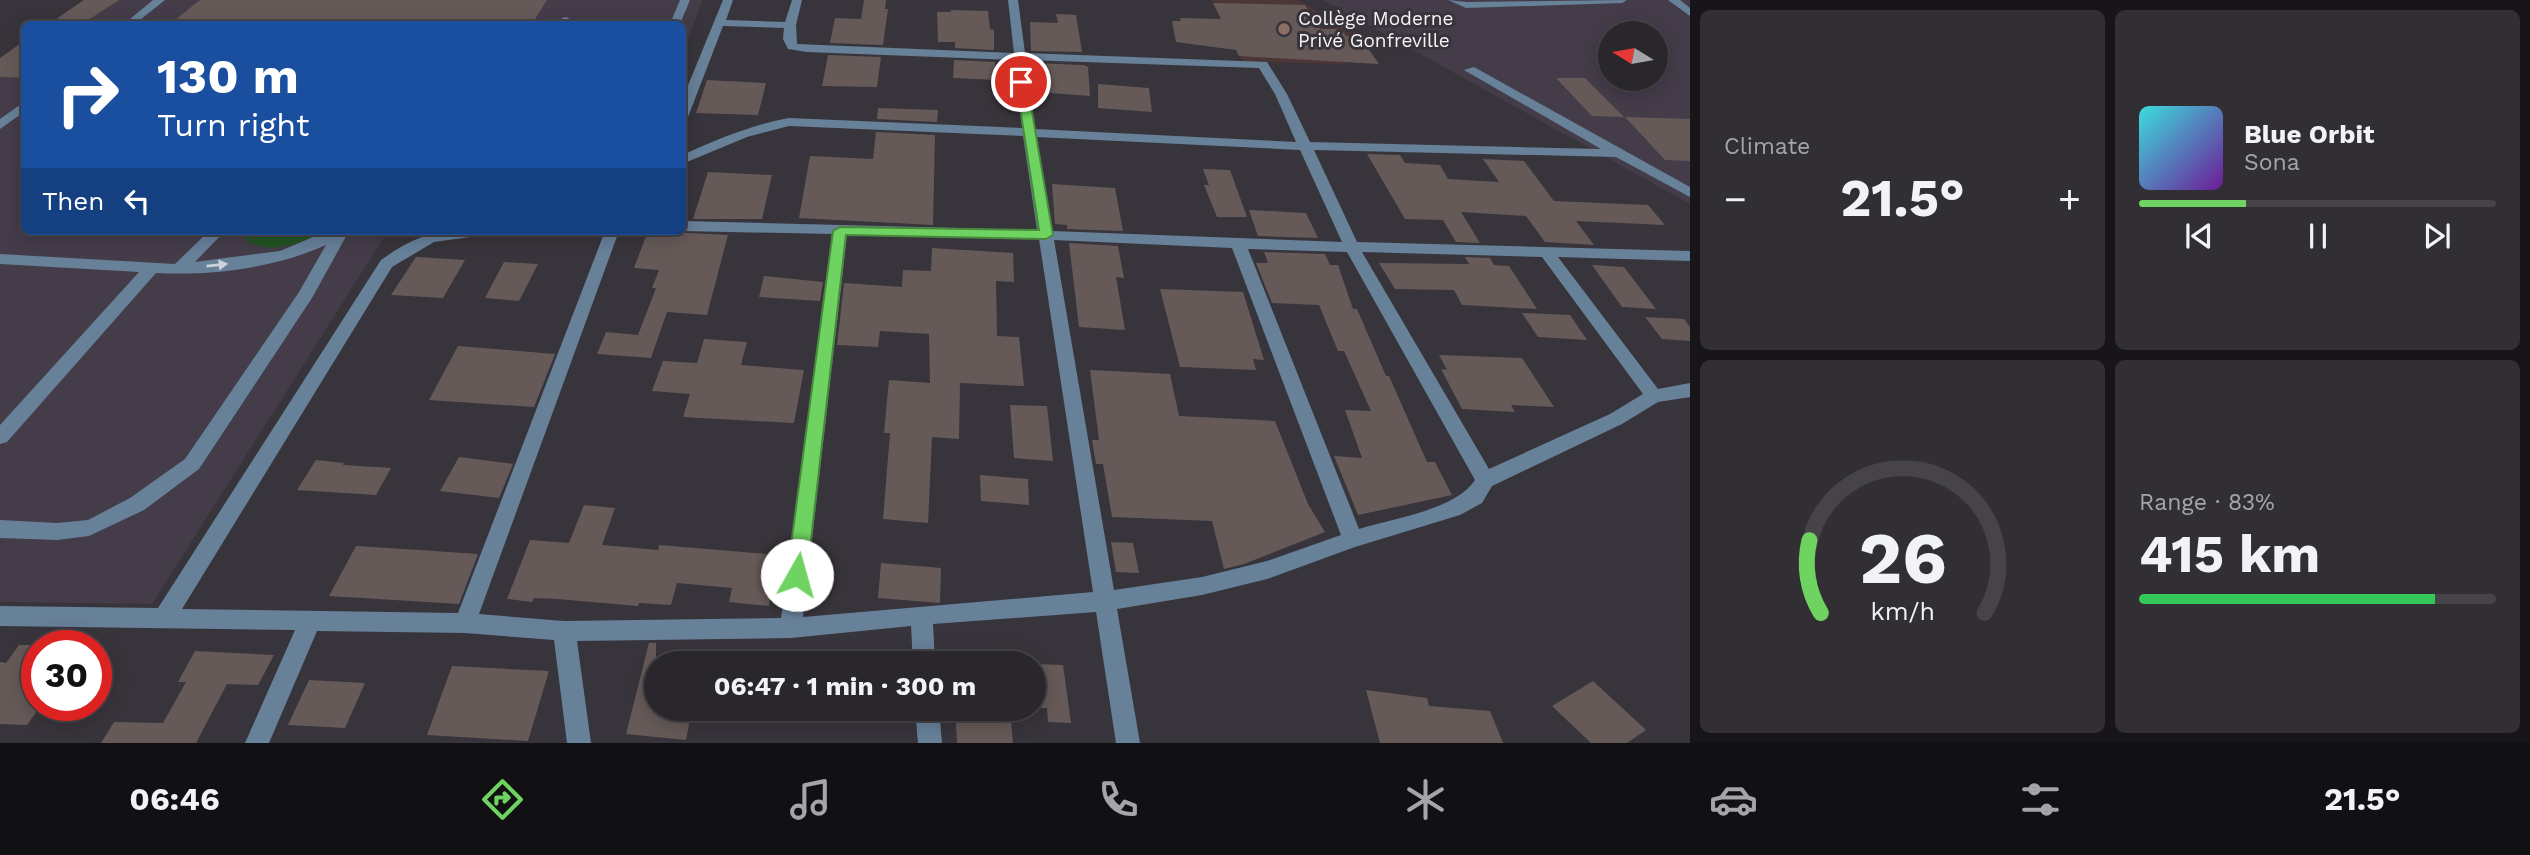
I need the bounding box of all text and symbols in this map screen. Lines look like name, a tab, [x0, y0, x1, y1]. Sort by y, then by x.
place label: Collège Moderne Privé Gonfreville	[1298, 7, 1453, 52]
marker: Collège Moderne Privé Gonfreville	[1276, 21, 1292, 37]
north arrow	[1598, 21, 1668, 91]
map controls	[1598, 21, 1668, 91]
text: 130 m	[157, 47, 299, 105]
icon: right	[42, 49, 133, 140]
pin	[991, 52, 1051, 112]
icon: arrive	[1002, 63, 1040, 101]
text: Turn right	[157, 106, 309, 144]
text: Blue Orbit	[2244, 119, 2374, 149]
text: Climate	[1724, 133, 1810, 160]
text: Sona	[2244, 149, 2300, 176]
text: 21.5°	[1840, 168, 1965, 229]
text: −	[1724, 177, 1747, 221]
text: +	[2058, 177, 2081, 221]
icon: left	[118, 182, 156, 220]
text: Then	[42, 186, 104, 216]
icon: previous	[2180, 217, 2218, 255]
icon: pause	[2299, 217, 2337, 255]
icon: next	[2418, 217, 2456, 255]
one-way arrow	[206, 259, 228, 270]
text: Range · 83%	[2139, 489, 2275, 516]
text: 26	[1858, 515, 1947, 601]
text: 415 km	[2139, 524, 2320, 585]
position arrow	[760, 538, 834, 612]
text: km/h	[1870, 596, 1935, 625]
speed limit sign: 30	[21, 630, 112, 721]
text: 06:47 · 1 min · 300 m	[714, 671, 976, 701]
icon: directions	[478, 775, 527, 824]
icon: music	[786, 775, 835, 824]
icon: phone	[1094, 775, 1143, 824]
icon: climate	[1401, 775, 1450, 824]
icon: car	[1709, 775, 1758, 824]
icon: filters	[2016, 775, 2065, 824]
text: 06:46	[129, 780, 220, 818]
text: 21.5°	[2324, 780, 2401, 818]

